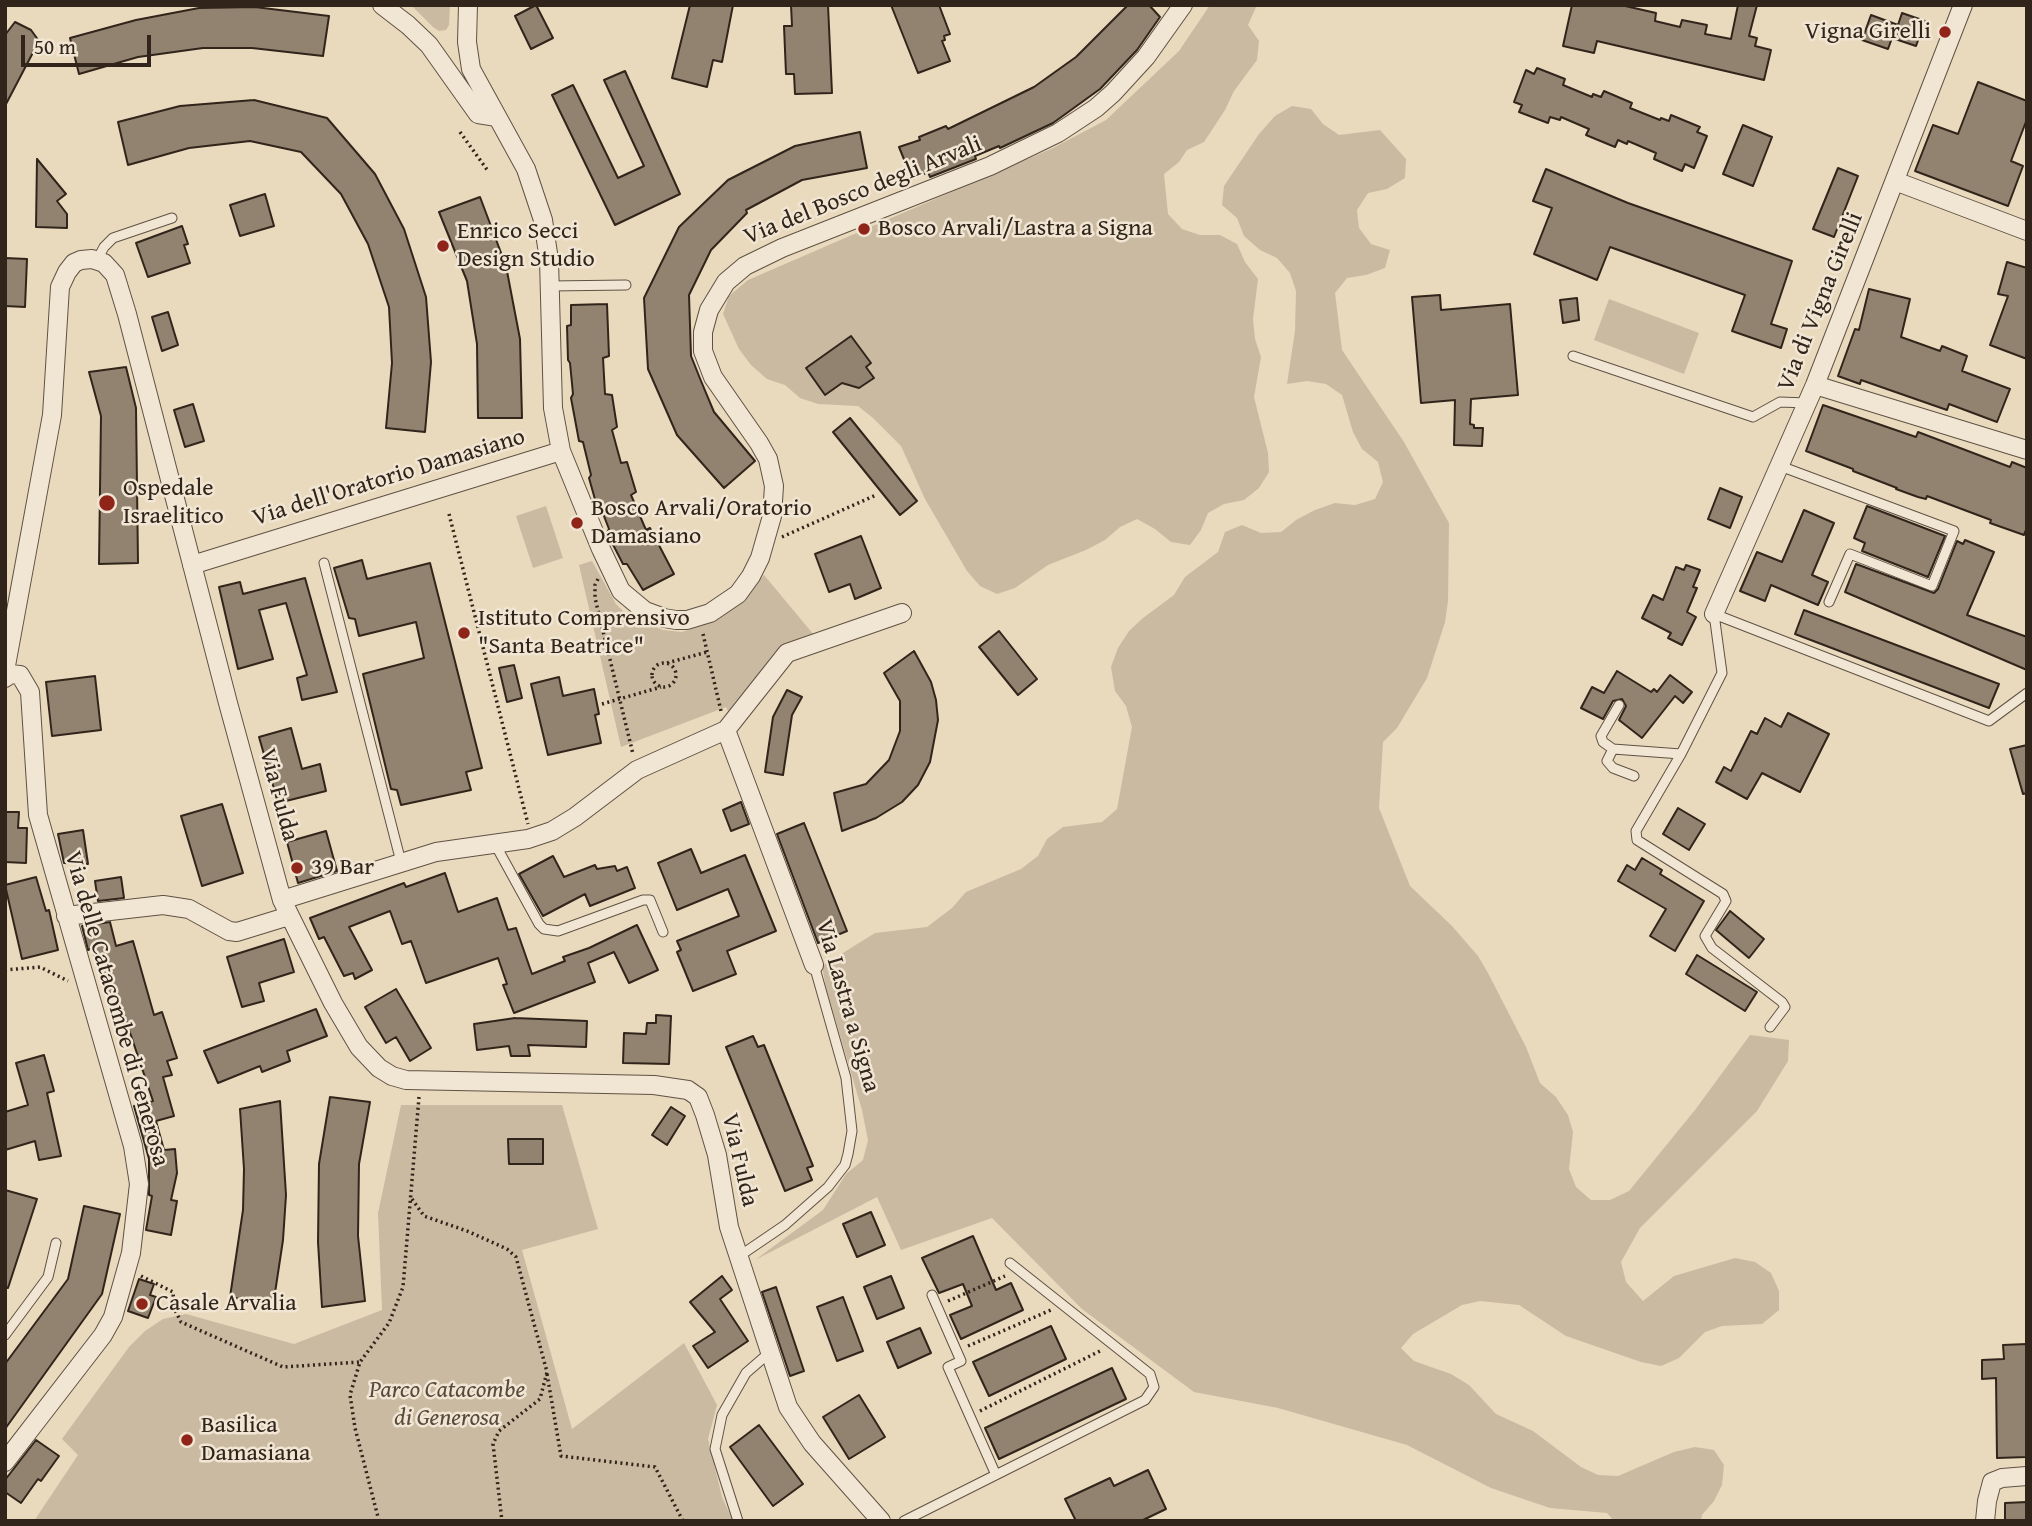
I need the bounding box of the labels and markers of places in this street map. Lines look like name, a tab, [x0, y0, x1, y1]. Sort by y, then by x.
place label: Vigna Girelli	[1805, 18, 1931, 46]
marker: Vigna Girelli	[1937, 24, 1953, 40]
place label: Bosco Arvali/Lastra a Signa	[878, 215, 1153, 243]
place label: Enrico Secci Design Studio	[457, 218, 595, 274]
marker: Bosco Arvali/Lastra a Signa	[856, 221, 872, 237]
marker: Enrico Secci Design Studio	[435, 238, 451, 254]
place label: Ospedale Israelitico	[123, 475, 224, 531]
marker: Ospedale Israelitico	[97, 493, 117, 513]
place label: Bosco Arvali/Oratorio Damasiano	[591, 495, 812, 551]
marker: Bosco Arvali/Oratorio Damasiano	[569, 515, 585, 531]
place label: Istituto Comprensivo "Santa Beatrice"	[478, 605, 690, 661]
marker: Istituto Comprensivo "Santa Beatrice"	[456, 625, 472, 641]
place label: 39 Bar	[311, 854, 374, 882]
marker: 39 Bar	[289, 860, 305, 876]
place label: Casale Arvalia	[156, 1290, 297, 1318]
marker: Casale Arvalia	[134, 1296, 150, 1312]
place label: Basilica Damasiana	[201, 1412, 310, 1468]
marker: Basilica Damasiana	[179, 1432, 195, 1448]

